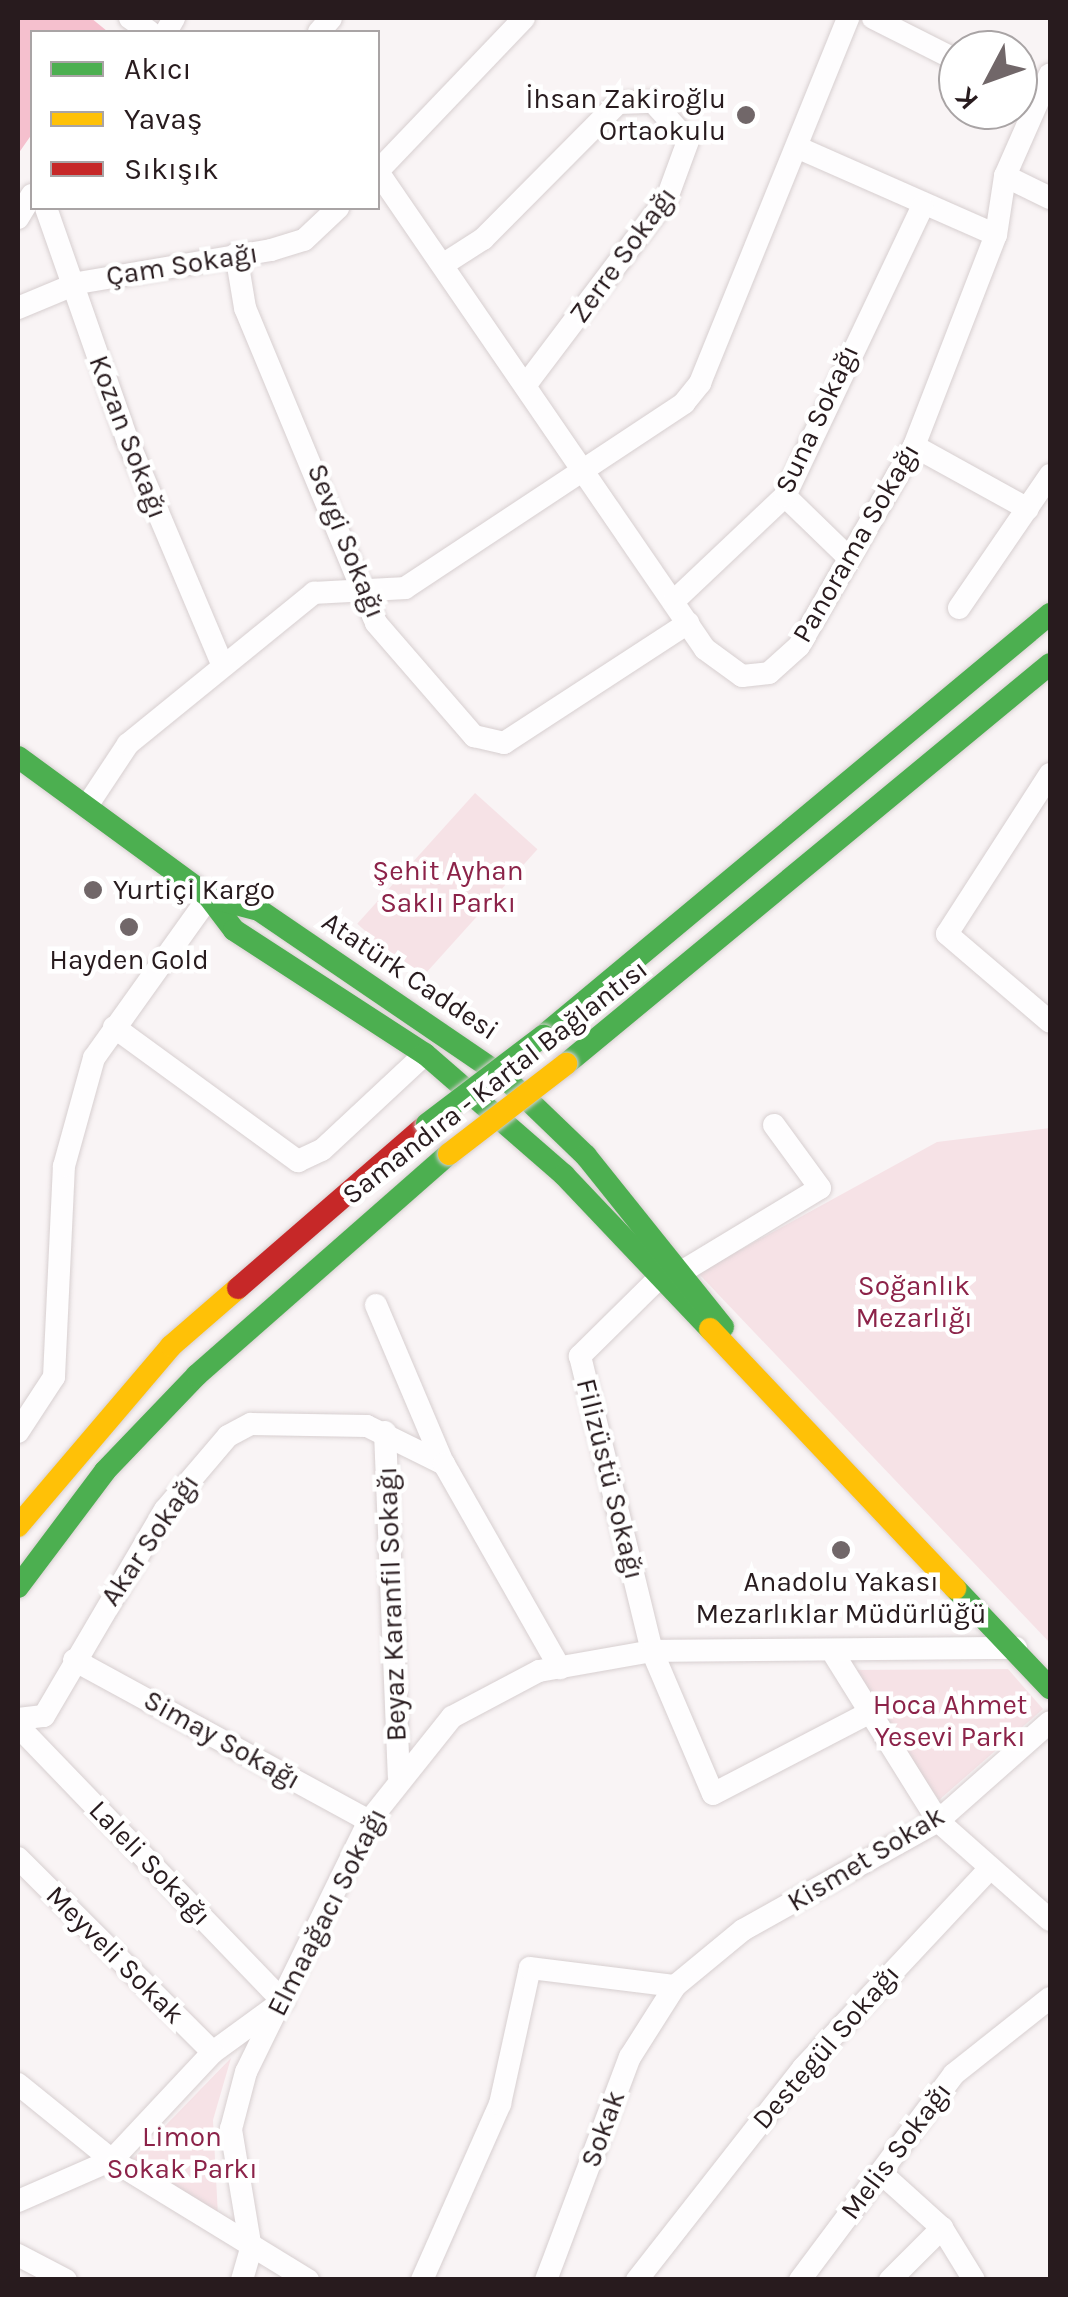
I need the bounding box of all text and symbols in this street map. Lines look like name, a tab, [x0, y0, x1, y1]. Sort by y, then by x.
legend	[30, 30, 380, 210]
north arrow	[938, 30, 1038, 130]
text: Akıcı	[124, 51, 192, 87]
text: K	[948, 81, 985, 116]
place label: İhsan Zakiroğlu Ortaokulu	[525, 82, 726, 148]
text: Yavaş	[124, 101, 203, 137]
marker: İhsan Zakiroğlu Ortaokulu	[735, 104, 757, 126]
text: Sıkışık	[124, 151, 219, 187]
street label: Zerre Sokağı	[562, 180, 684, 330]
street label: Çam Sokağı	[104, 236, 260, 294]
street label: Suna Sokağı	[768, 339, 866, 499]
street label: Kozan Sokağı	[81, 351, 175, 523]
street label: Panorama Sokağı	[785, 437, 927, 649]
street label: Sevgi Sokağı	[300, 459, 392, 623]
park label: Şehit Ayhan Saklı Parkı	[372, 854, 524, 920]
place label: Yurtiçi Kargo	[113, 873, 275, 907]
marker: Yurtiçi Kargo	[82, 879, 104, 901]
street label: Atatürk Caddesi	[316, 905, 504, 1047]
marker: Hayden Gold	[118, 916, 140, 938]
place label: Hayden Gold	[49, 943, 209, 977]
street label: Samandıra - Kartal Bağlantısı	[336, 952, 654, 1212]
park label: Soğanlık Mezarlığı	[855, 1269, 973, 1335]
street label: Filizüstü Sokağı	[569, 1375, 651, 1583]
street label: Beyaz Karanfil Sokağı	[370, 1466, 414, 1742]
street label: Akar Sokağı	[94, 1468, 206, 1612]
marker: Anadolu Yakası Mezarlıklar Müdürlüğü	[830, 1539, 852, 1561]
place label: Anadolu Yakası Mezarlıklar Müdürlüğü	[696, 1565, 986, 1631]
street label: Simay Sokağı	[138, 1683, 306, 1797]
park label: Hoca Ahmet Yesevi Parkı	[873, 1688, 1027, 1754]
street label: Laleli Sokağı	[82, 1793, 218, 1933]
street label: Kismet Sokak	[781, 1799, 951, 1919]
street label: Elmaağacı Sokağı	[260, 1802, 394, 2022]
street label: Meyveli Sokak	[39, 1879, 191, 2031]
street label: Destegül Sokağı	[745, 1958, 907, 2136]
street label: Melis Sokağı	[833, 2076, 959, 2226]
street label: Sokak	[574, 2086, 632, 2172]
park label: Limon Sokak Parkı	[106, 2120, 258, 2186]

